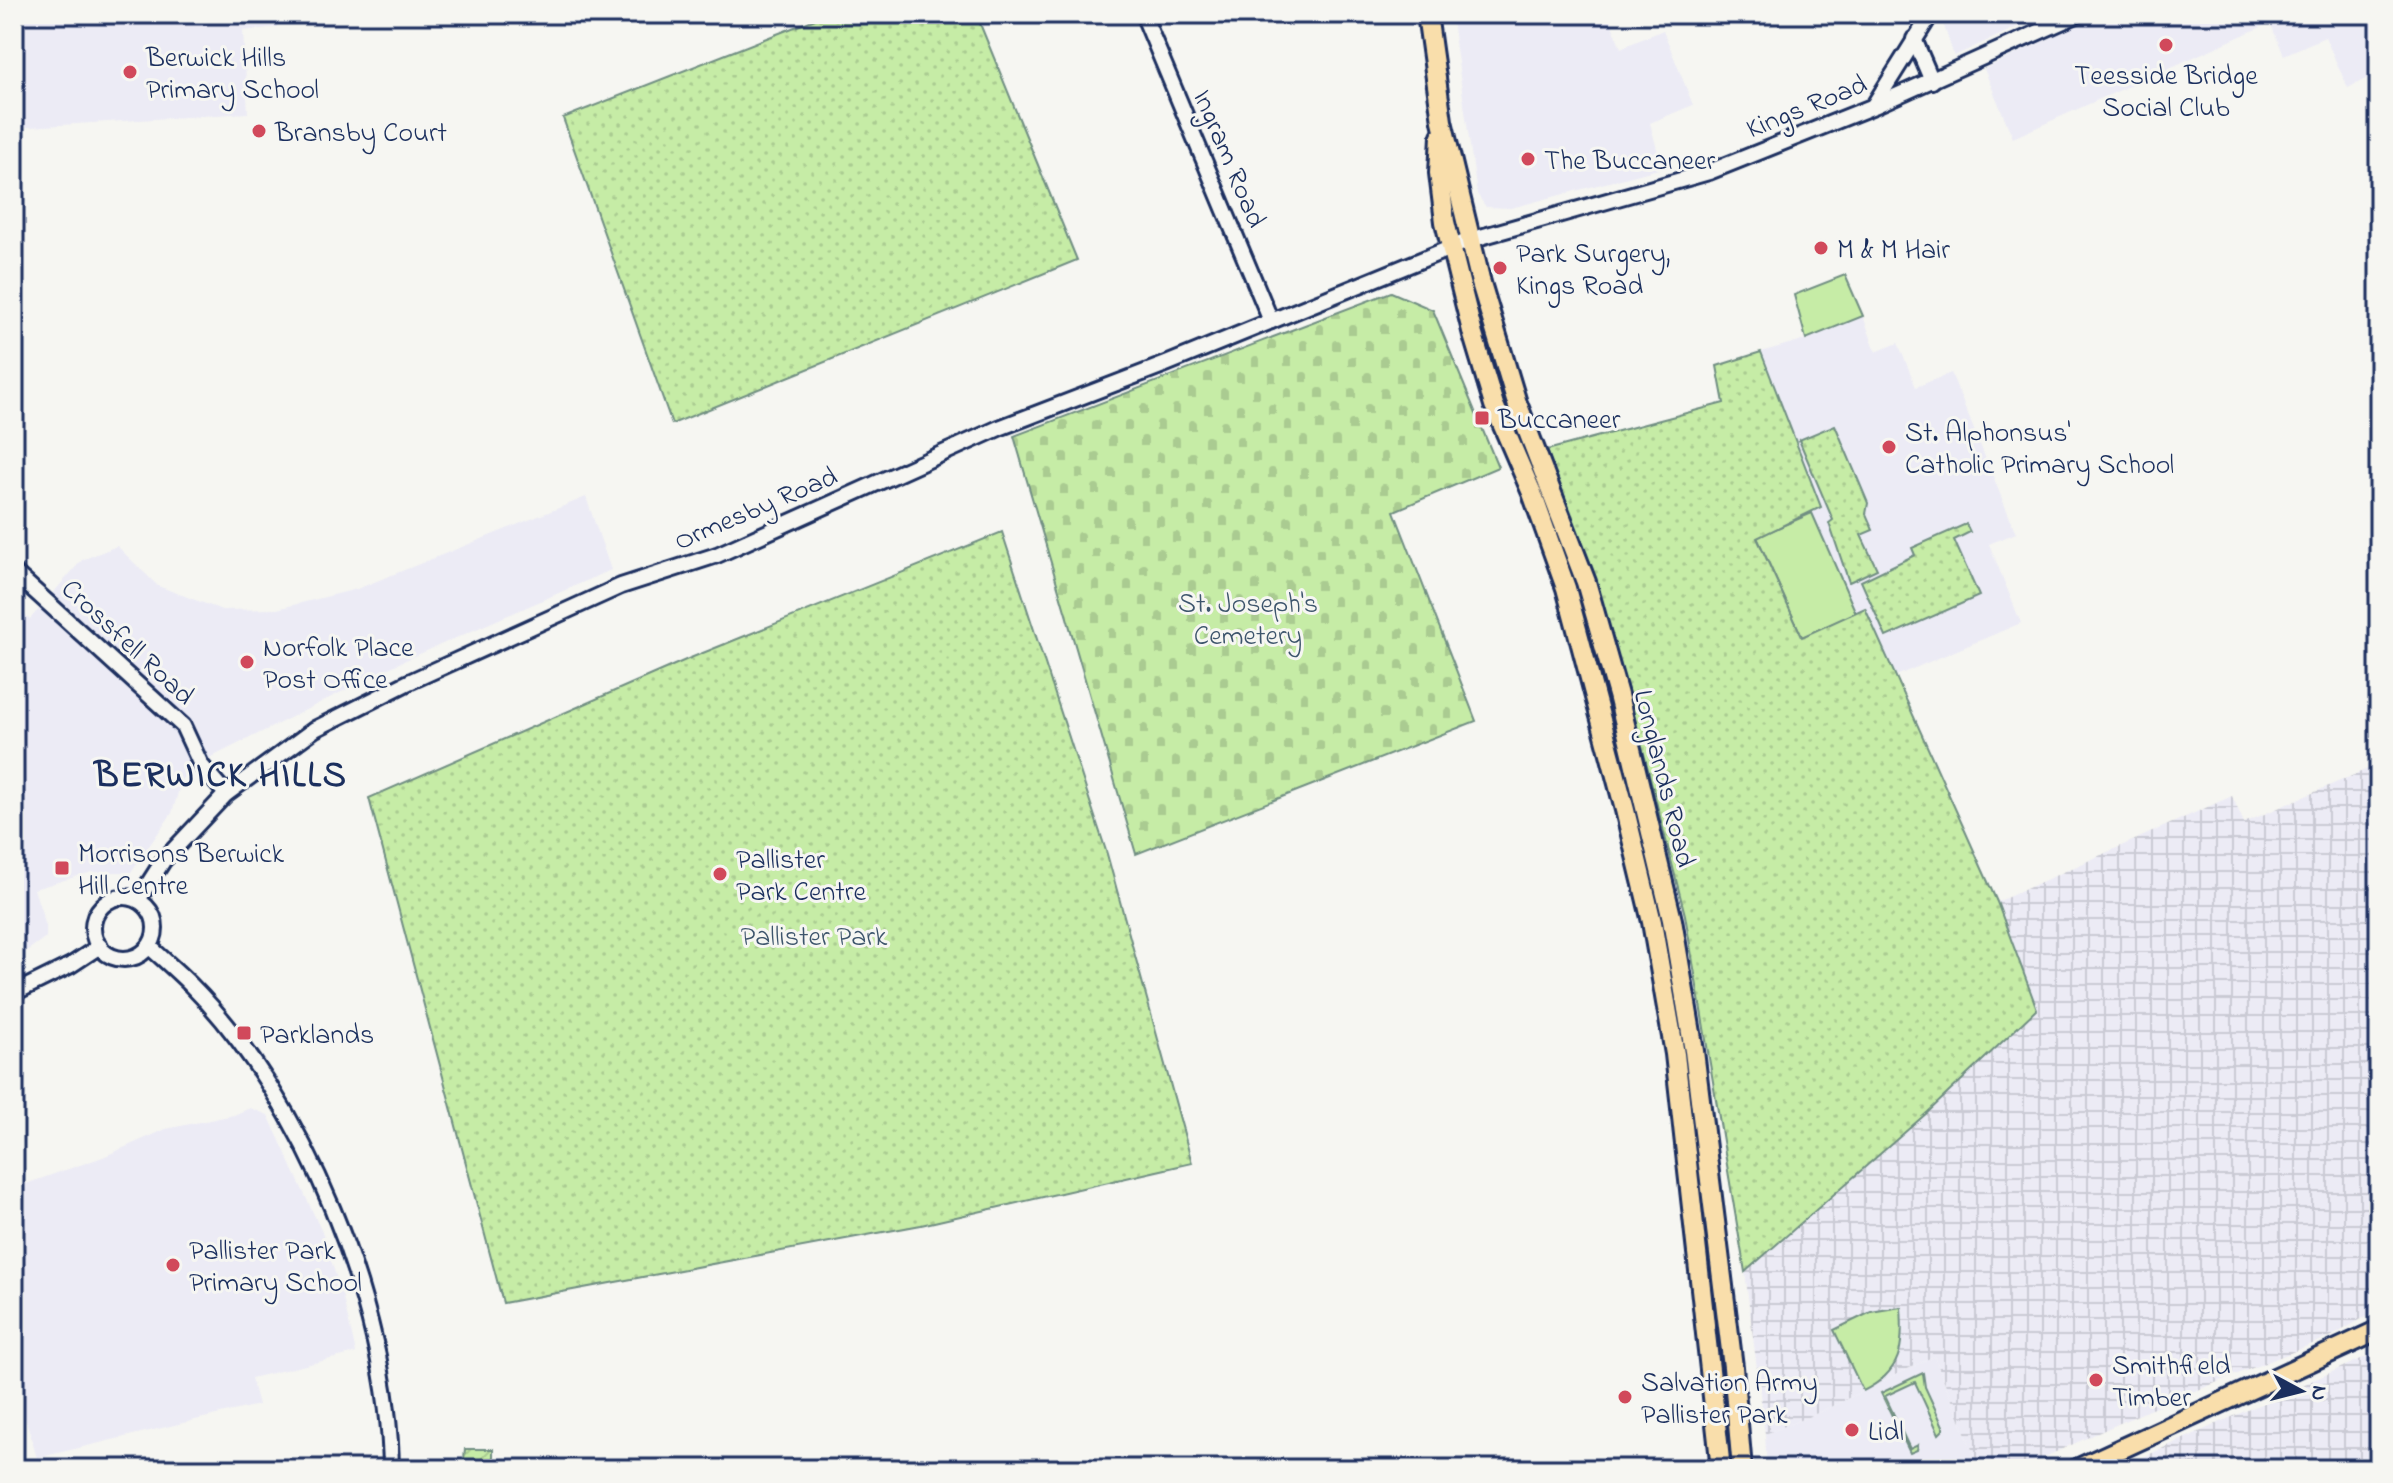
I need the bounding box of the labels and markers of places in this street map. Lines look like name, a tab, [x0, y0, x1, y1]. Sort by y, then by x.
marker: Teesside Bridge Social Club	[2157, 36, 2175, 54]
place label: Berwick Hills Primary School	[145, 39, 319, 112]
place label: Teesside Bridge Social Club	[2074, 57, 2258, 130]
marker: Berwick Hills Primary School	[121, 63, 139, 81]
place label: Bransby Court	[274, 114, 447, 155]
marker: Bransby Court	[250, 122, 268, 140]
place label: The Buccaneer	[1544, 142, 1716, 183]
marker: The Buccaneer	[1519, 150, 1537, 168]
place label: M & M Hair	[1837, 231, 1950, 272]
place label: Park Surgery, Kings Road	[1516, 235, 1670, 308]
marker: M & M Hair	[1812, 239, 1830, 257]
marker: Park Surgery, Kings Road	[1491, 259, 1509, 277]
place label: Buccaneer	[1497, 401, 1621, 442]
marker: Buccaneer	[1473, 409, 1491, 427]
place label: St. Alphonsus' Catholic Primary School	[1905, 414, 2174, 487]
marker: St. Alphonsus' Catholic Primary School	[1880, 438, 1898, 456]
place label: Norfolk Place Post Office	[263, 629, 414, 702]
marker: Norfolk Place Post Office	[238, 653, 256, 671]
place label: Morrisons Berwick Hill Centre	[78, 835, 285, 908]
place label: Pallister Park Centre	[736, 841, 866, 914]
marker: Morrisons Berwick Hill Centre	[53, 859, 71, 877]
marker: Pallister Park Centre	[711, 865, 729, 883]
place label: Parklands	[260, 1016, 374, 1057]
marker: Parklands	[235, 1024, 253, 1042]
place label: Pallister Park Primary School	[189, 1232, 362, 1305]
marker: Pallister Park Primary School	[164, 1256, 182, 1274]
place label: Smithfield Timber	[2112, 1347, 2231, 1420]
place label: Salvation Army Pallister Park	[1641, 1364, 1818, 1437]
marker: Smithfield Timber	[2087, 1371, 2105, 1389]
marker: Salvation Army Pallister Park	[1616, 1388, 1634, 1406]
place label: Lidl	[1868, 1413, 1904, 1454]
marker: Lidl	[1843, 1421, 1861, 1439]

